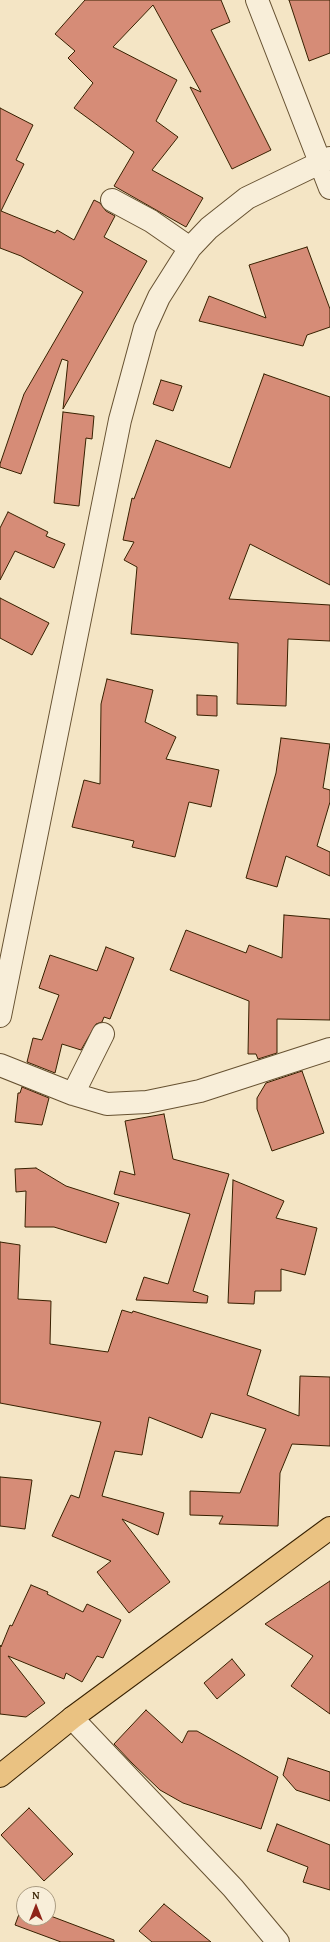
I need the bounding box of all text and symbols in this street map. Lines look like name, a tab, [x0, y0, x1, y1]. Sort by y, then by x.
north arrow	[16, 1886, 56, 1926]
text: N	[32, 1887, 40, 1903]

